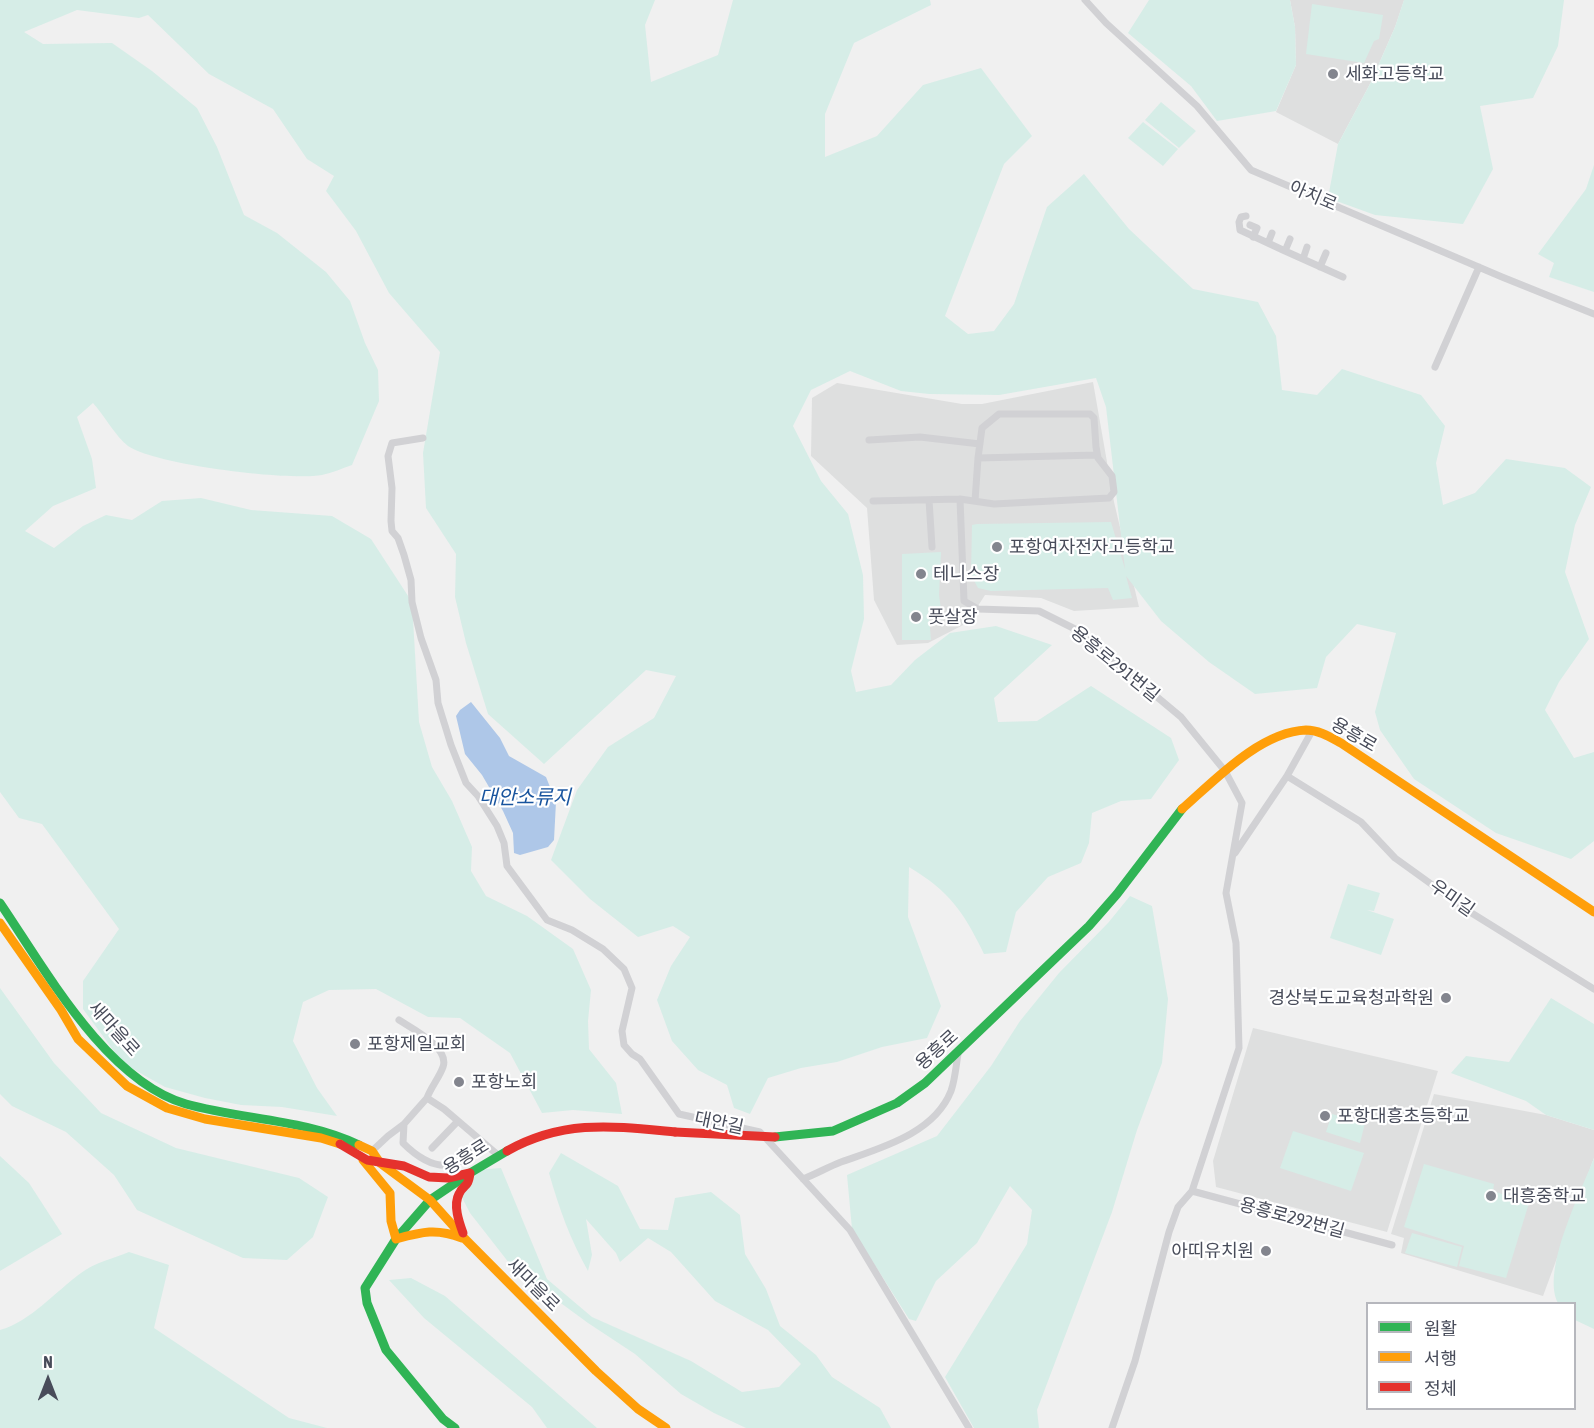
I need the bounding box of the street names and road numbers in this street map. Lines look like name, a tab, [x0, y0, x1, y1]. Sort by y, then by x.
street label: 아치로	[1286, 176, 1340, 216]
street label: 용흥로291번길	[1066, 622, 1164, 706]
street label: 용흥로	[1327, 713, 1381, 757]
street label: 우미길	[1425, 875, 1479, 921]
street label: 새마을로	[84, 997, 144, 1061]
street label: 용흥로	[911, 1025, 963, 1075]
street label: 대안길	[692, 1107, 746, 1139]
street label: 용흥로	[439, 1135, 493, 1179]
street label: 용흥로292번길	[1237, 1194, 1347, 1242]
street label: 새마을로	[502, 1254, 564, 1316]

